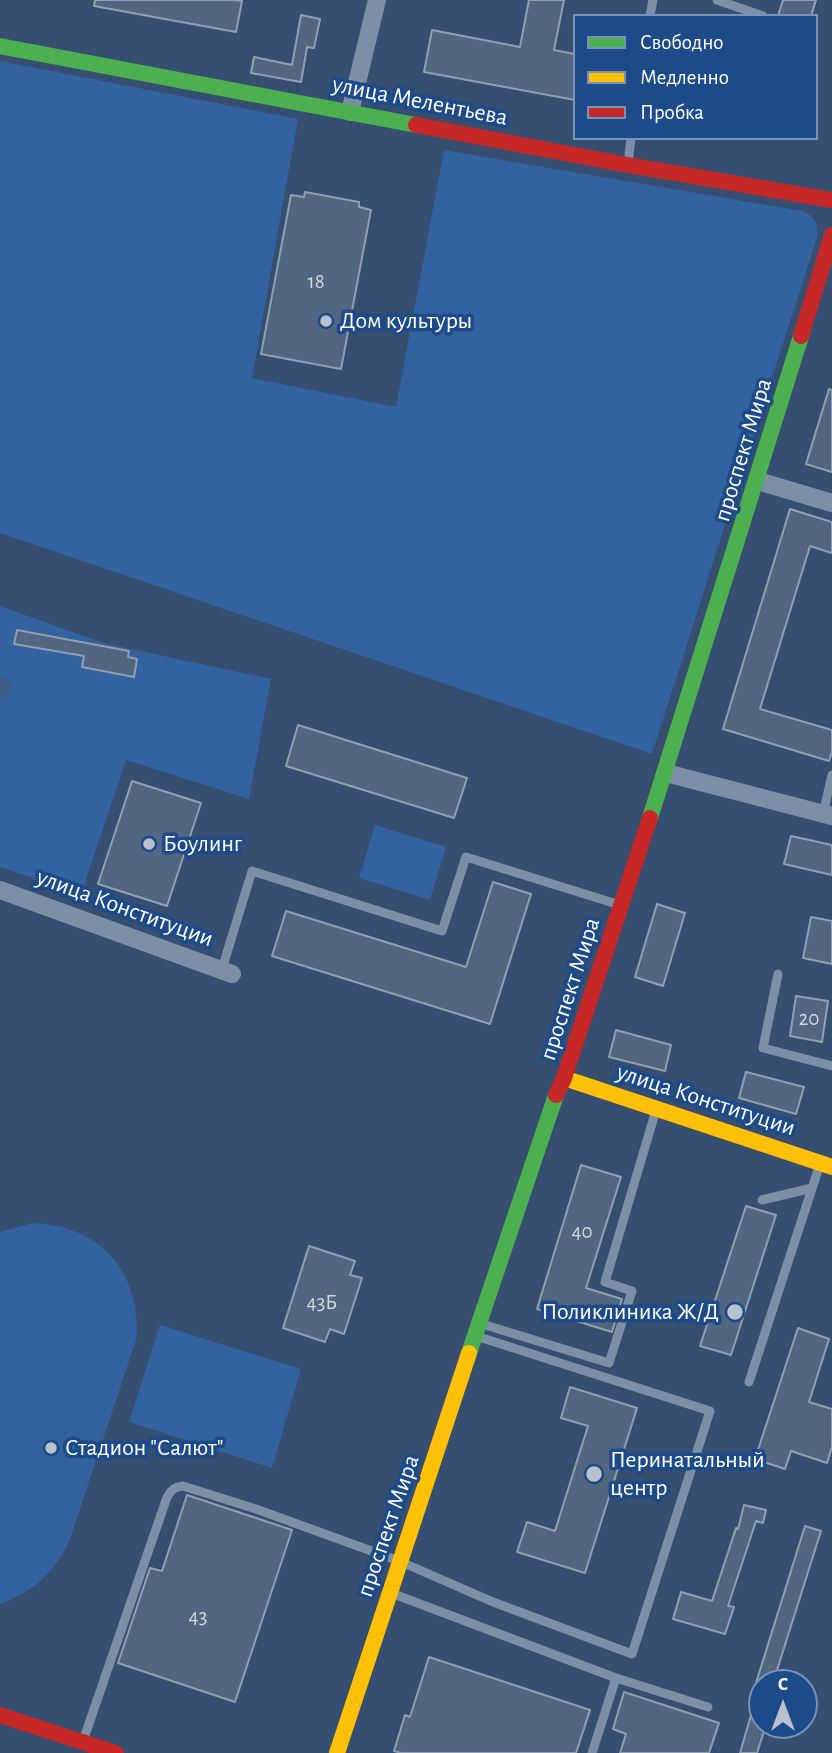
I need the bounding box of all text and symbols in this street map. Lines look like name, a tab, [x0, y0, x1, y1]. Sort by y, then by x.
legend	[573, 14, 818, 140]
text: Свободно	[640, 32, 724, 53]
text: Медленно	[640, 67, 729, 88]
street label: улица Мелентьева	[330, 70, 510, 132]
text: Пробка	[640, 102, 704, 123]
house number: 18	[307, 269, 325, 295]
place label: Дом культуры	[340, 307, 472, 335]
marker: Дом культуры	[318, 313, 334, 329]
street label: проспект Мира	[708, 375, 778, 525]
place label: Боулинг	[163, 830, 242, 858]
marker: Боулинг	[141, 836, 157, 852]
street label: улица Конституции	[33, 863, 217, 953]
street label: проспект Мира	[533, 914, 607, 1064]
house number: 20	[799, 1006, 819, 1032]
street label: улица Конституции	[613, 1058, 799, 1142]
house number: 40	[571, 1219, 593, 1245]
house number: 43Б	[307, 1290, 337, 1316]
place label: Поликлиника Ж/Д	[541, 1298, 719, 1326]
marker: Поликлиника Ж/Д	[725, 1302, 745, 1322]
place label: Стадион "Салют"	[65, 1434, 223, 1462]
marker: Стадион "Салют"	[43, 1440, 59, 1456]
place label: Перинатальный центр	[610, 1446, 765, 1502]
street label: проспект Мира	[350, 1451, 426, 1601]
marker: Перинатальный центр	[584, 1464, 604, 1484]
house number: 43	[189, 1604, 207, 1630]
north arrow	[748, 1669, 818, 1739]
text: С	[778, 1675, 788, 1694]

